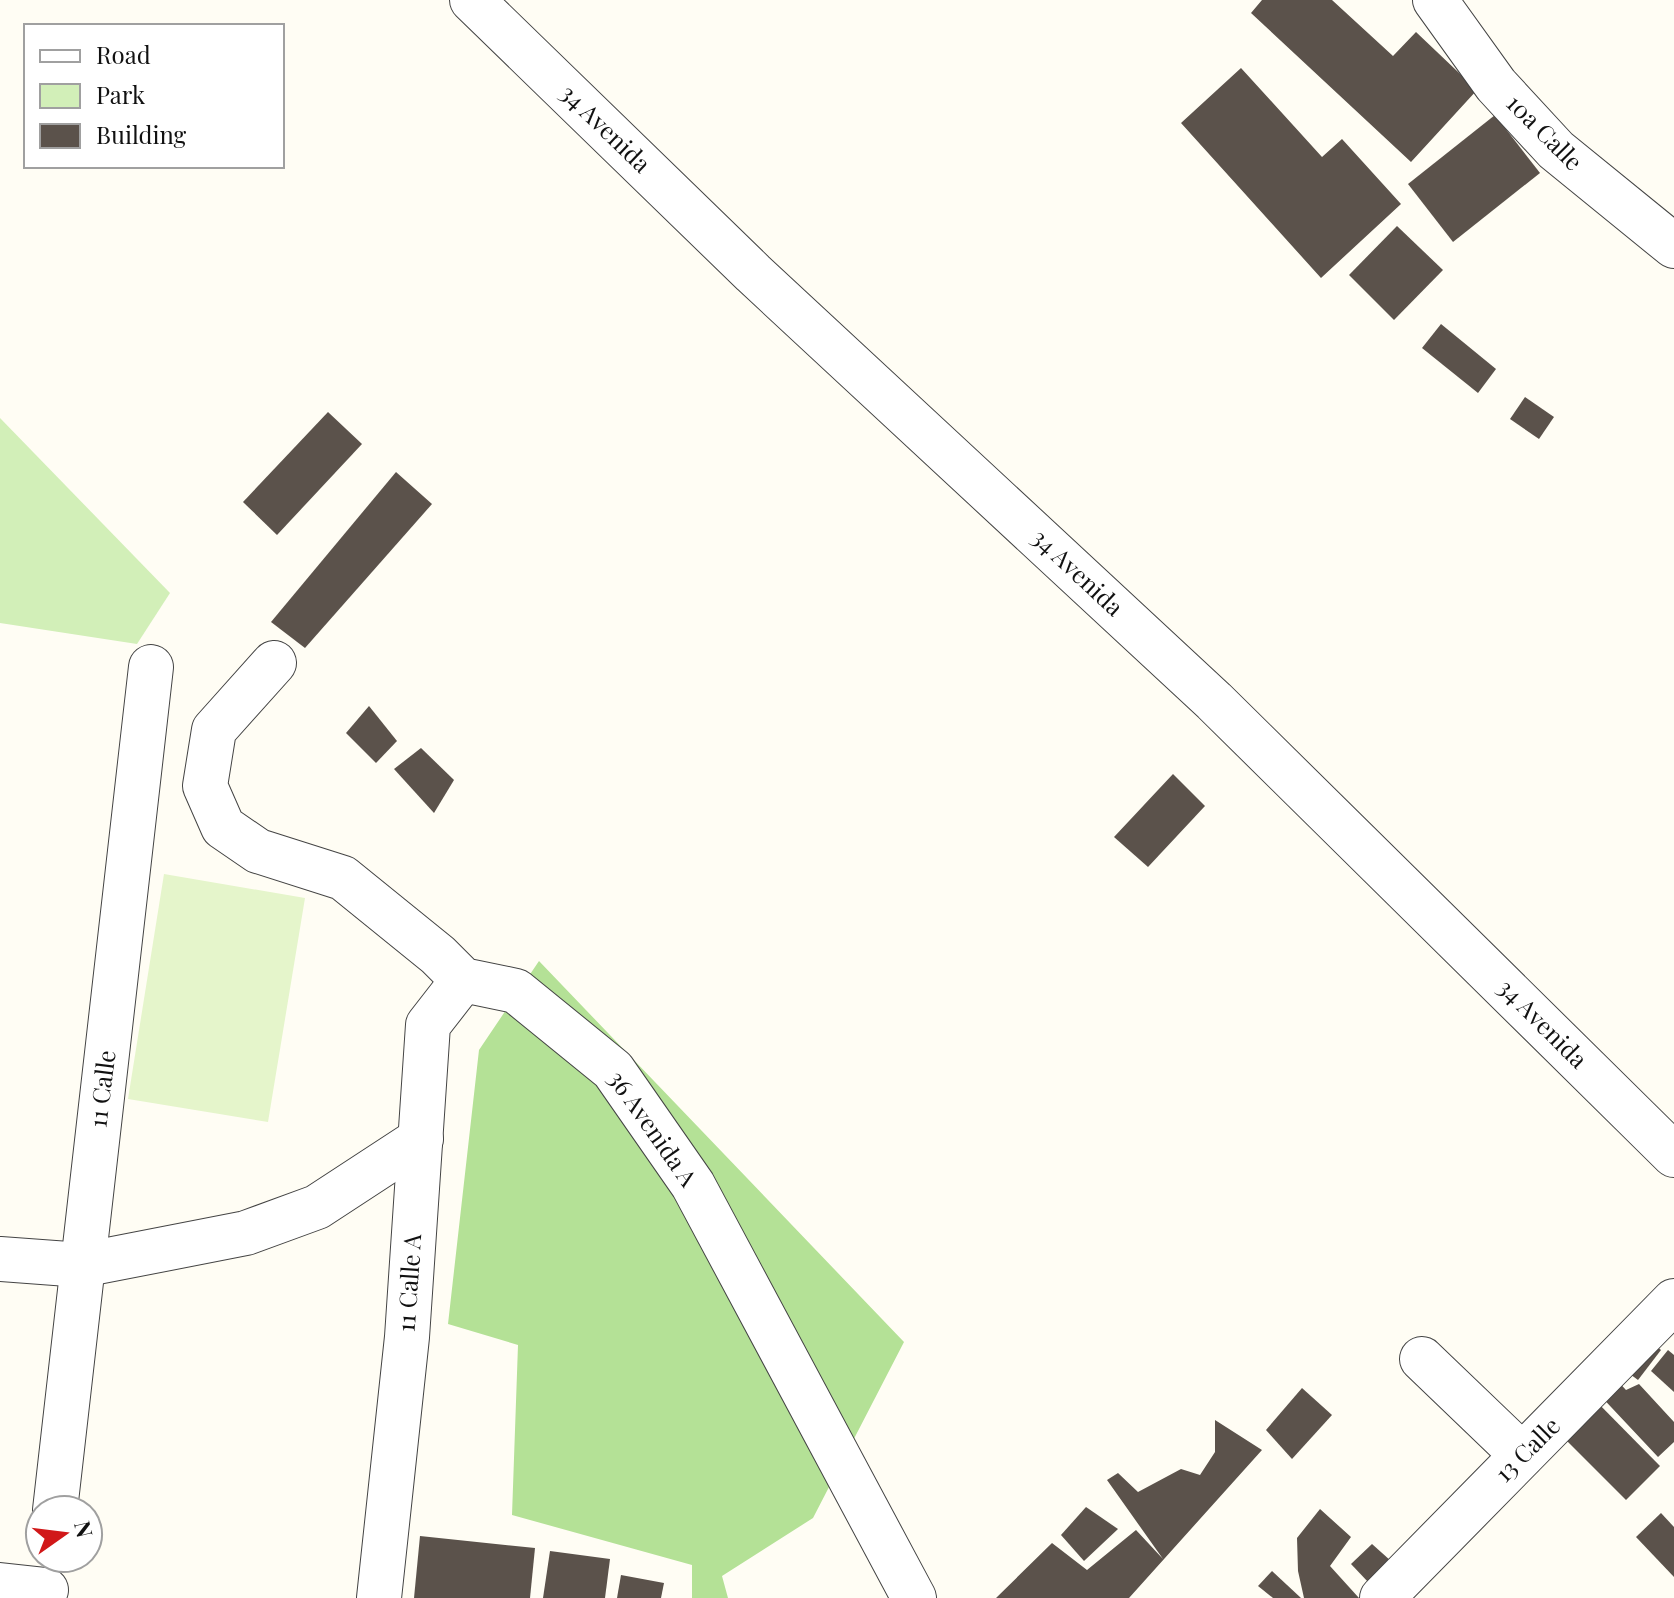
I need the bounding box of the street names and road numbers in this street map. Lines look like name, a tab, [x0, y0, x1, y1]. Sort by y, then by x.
street label: 34 Avenida	[554, 76, 658, 179]
street label: 10a Calle	[1501, 87, 1590, 176]
street label: 34 Avenida	[1026, 521, 1131, 622]
street label: 34 Avenida	[1492, 971, 1595, 1074]
street label: 11 Calle	[80, 1048, 122, 1129]
street label: 36 Avenida A	[602, 1064, 706, 1193]
street label: 11 Calle A	[389, 1232, 427, 1333]
street label: 13 Calle	[1487, 1409, 1566, 1488]

